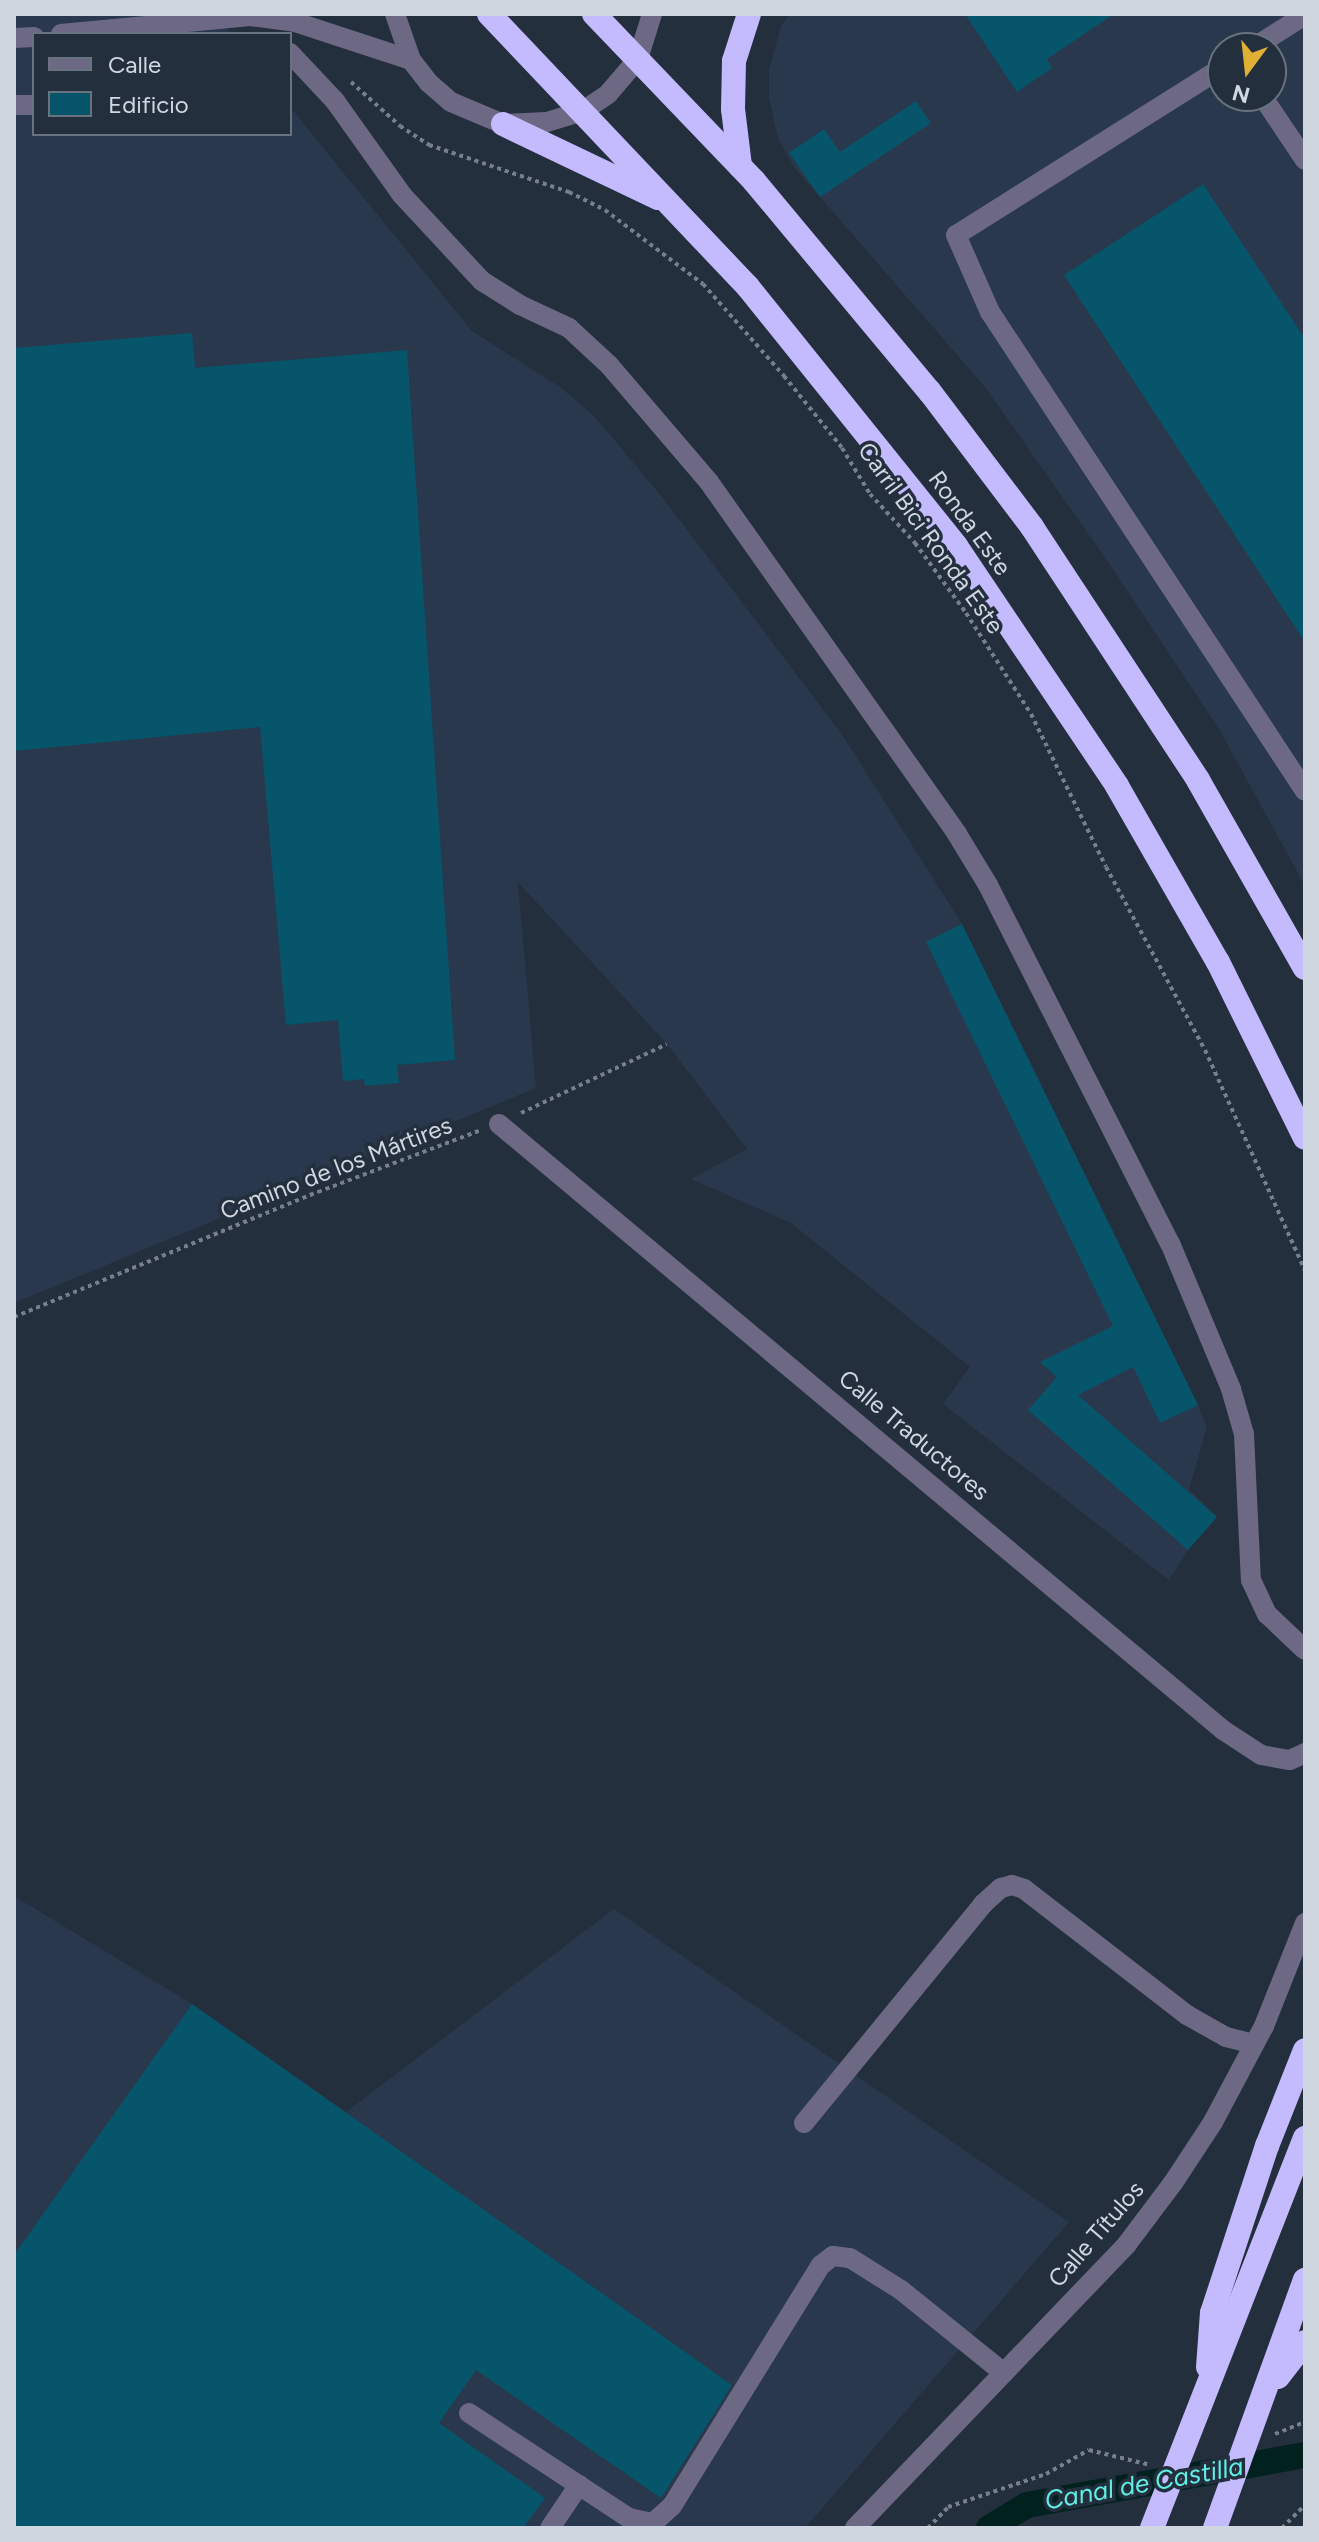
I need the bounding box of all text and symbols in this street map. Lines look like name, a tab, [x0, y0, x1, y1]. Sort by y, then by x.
legend	[32, 32, 292, 136]
north arrow	[1207, 32, 1287, 112]
text: Calle	[108, 50, 161, 79]
text: N	[1229, 78, 1253, 109]
text: Edificio	[108, 90, 189, 119]
street label: Carril Bici Ronda Este	[852, 437, 1010, 639]
street label: Ronda Este	[922, 465, 1018, 581]
street label: Camino de los Mártires	[216, 1111, 456, 1225]
street label: Calle Traductores	[833, 1364, 995, 1506]
street label: Calle Títulos	[1042, 2175, 1150, 2293]
water label: Canal de Castilla	[1042, 2451, 1246, 2517]

